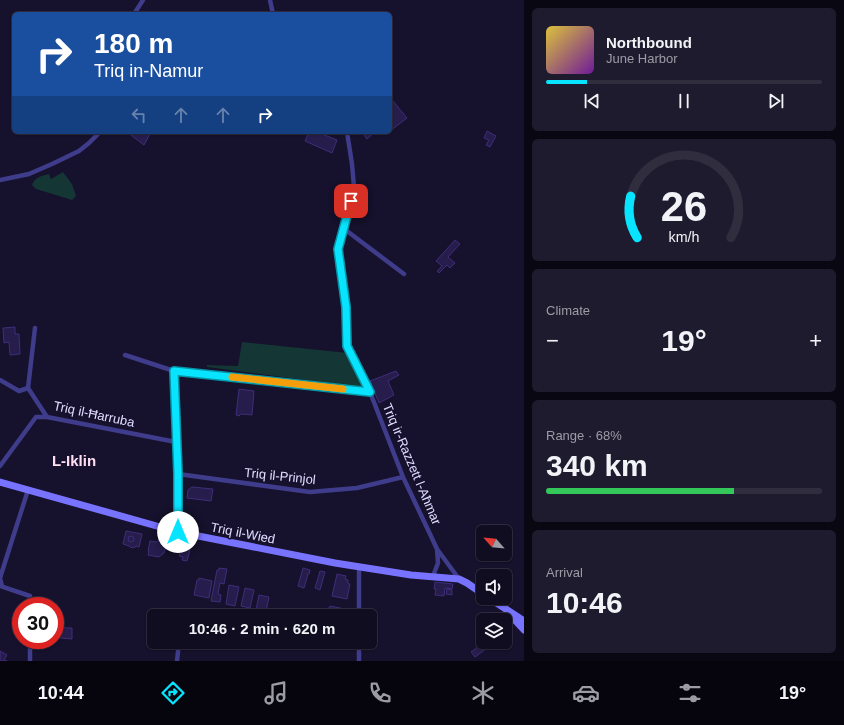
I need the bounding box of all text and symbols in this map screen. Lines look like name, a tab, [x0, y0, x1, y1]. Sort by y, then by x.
icon: right	[28, 28, 80, 80]
text: 180 m	[94, 28, 173, 59]
text: Northbound	[606, 34, 692, 51]
text: June Harbor	[606, 51, 678, 66]
text: Triq in-Namur	[94, 61, 203, 81]
icon: previous	[581, 90, 603, 112]
icon: pause	[673, 90, 695, 112]
icon: next	[765, 90, 787, 112]
icon: left	[128, 104, 150, 126]
icon: ahead	[170, 104, 192, 126]
icon: ahead	[212, 104, 234, 126]
icon: right	[254, 104, 276, 126]
text: 26	[661, 183, 707, 230]
pin	[334, 184, 368, 218]
icon: arrive	[340, 190, 362, 212]
text: km/h	[669, 228, 700, 244]
text: Climate	[546, 303, 590, 318]
text: 19°	[661, 324, 707, 357]
text: −	[546, 328, 559, 353]
text: +	[809, 328, 822, 353]
street label: Triq il-Ħarruba	[52, 398, 137, 430]
street label: Triq ir-Razzett l-Aħmar	[380, 401, 445, 527]
text: Range · 68%	[546, 428, 622, 443]
text: 340 km	[546, 449, 648, 482]
district label: L-Iklin	[52, 452, 96, 469]
street label: Triq il-Prinjol	[244, 465, 317, 487]
position arrow	[157, 511, 199, 553]
street label: Triq il-Wied	[210, 519, 276, 547]
north arrow	[476, 525, 512, 561]
map controls	[476, 525, 512, 649]
text: Arrival	[546, 565, 583, 580]
button: sound	[476, 569, 512, 605]
text: 10:46	[546, 586, 623, 619]
speed limit sign: 30	[12, 597, 64, 649]
button: layers	[476, 613, 512, 649]
text: 10:46 · 2 min · 620 m	[189, 620, 335, 637]
icon: directions	[159, 679, 187, 707]
icon: music	[262, 679, 290, 707]
icon: phone	[366, 679, 394, 707]
icon: climate	[469, 679, 497, 707]
icon: car	[572, 679, 600, 707]
icon: filters	[676, 679, 704, 707]
text: 10:44	[38, 683, 84, 703]
text: 19°	[779, 683, 806, 703]

